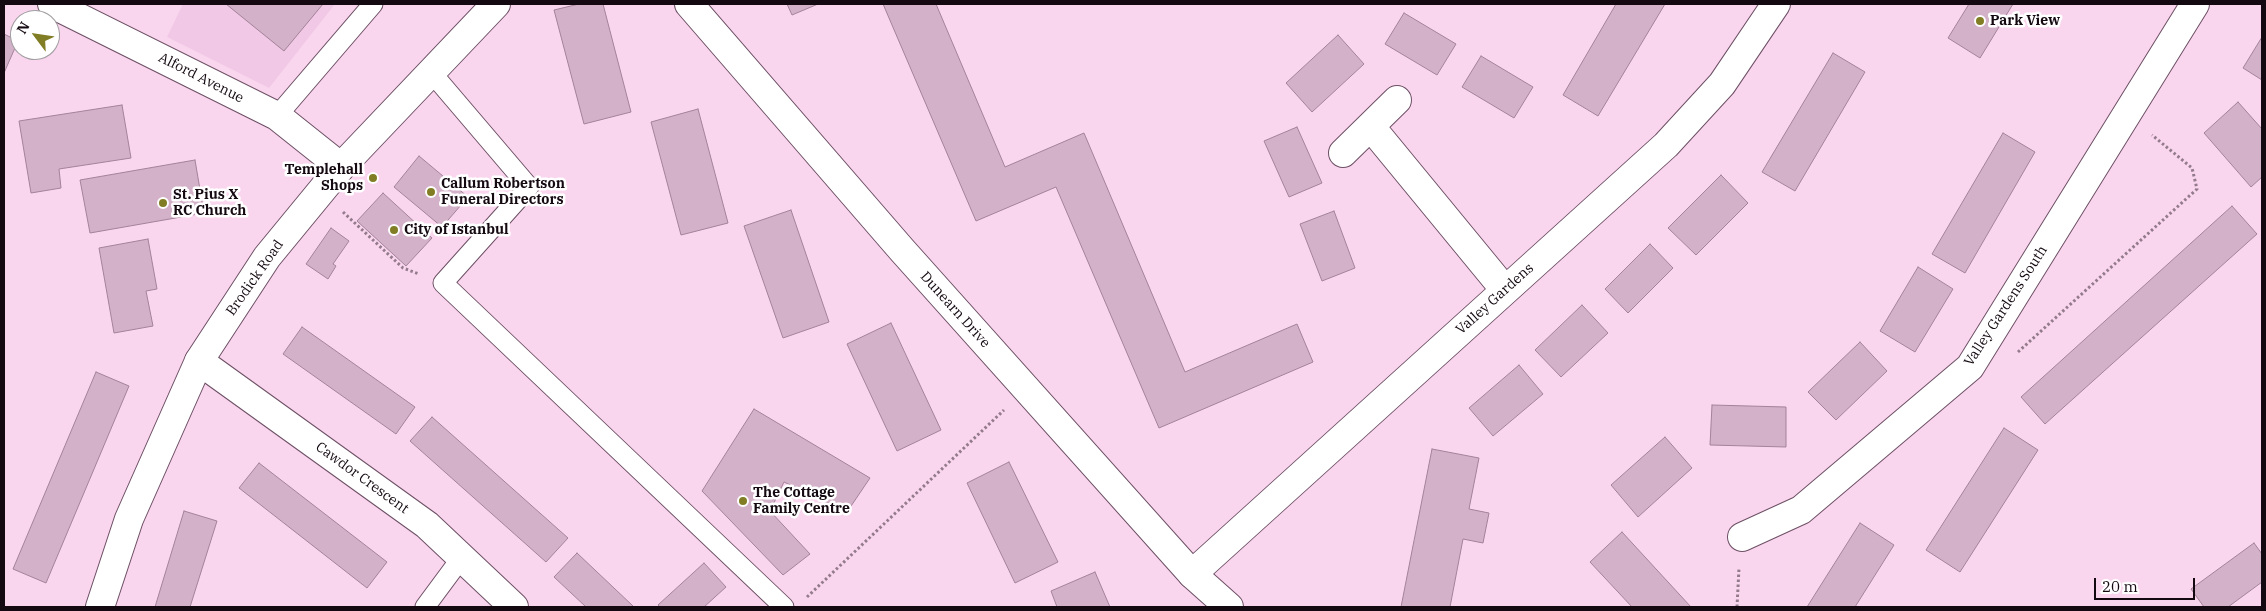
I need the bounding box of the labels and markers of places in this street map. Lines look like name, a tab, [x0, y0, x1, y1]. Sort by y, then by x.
place label: Park View	[1990, 13, 2060, 29]
marker: Park View	[1974, 15, 1986, 27]
place label: Templehall Shops	[285, 162, 363, 194]
marker: Templehall Shops	[367, 172, 379, 184]
place label: Callum Robertson Funeral Directors	[441, 176, 565, 208]
marker: Callum Robertson Funeral Directors	[425, 186, 437, 198]
place label: St. Pius X RC Church	[173, 187, 246, 220]
marker: St. Pius X RC Church	[157, 197, 169, 209]
place label: City of Istanbul	[404, 222, 509, 238]
marker: City of Istanbul	[388, 224, 400, 236]
place label: The Cottage Family Centre	[753, 485, 850, 518]
marker: The Cottage Family Centre	[737, 495, 749, 507]

